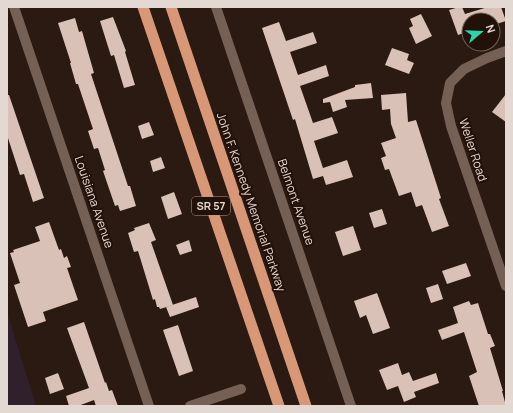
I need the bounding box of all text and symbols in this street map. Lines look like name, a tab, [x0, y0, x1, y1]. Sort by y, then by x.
north arrow	[461, 12, 501, 52]
text: N	[483, 22, 499, 35]
street label: John F. Kennedy Memorial Parkway	[213, 110, 290, 294]
street label: Weller Road	[455, 116, 492, 184]
street label: Louisiana Avenue	[71, 154, 118, 250]
street label: Belmont Avenue	[274, 157, 319, 247]
road number: SR 57	[192, 197, 230, 215]

